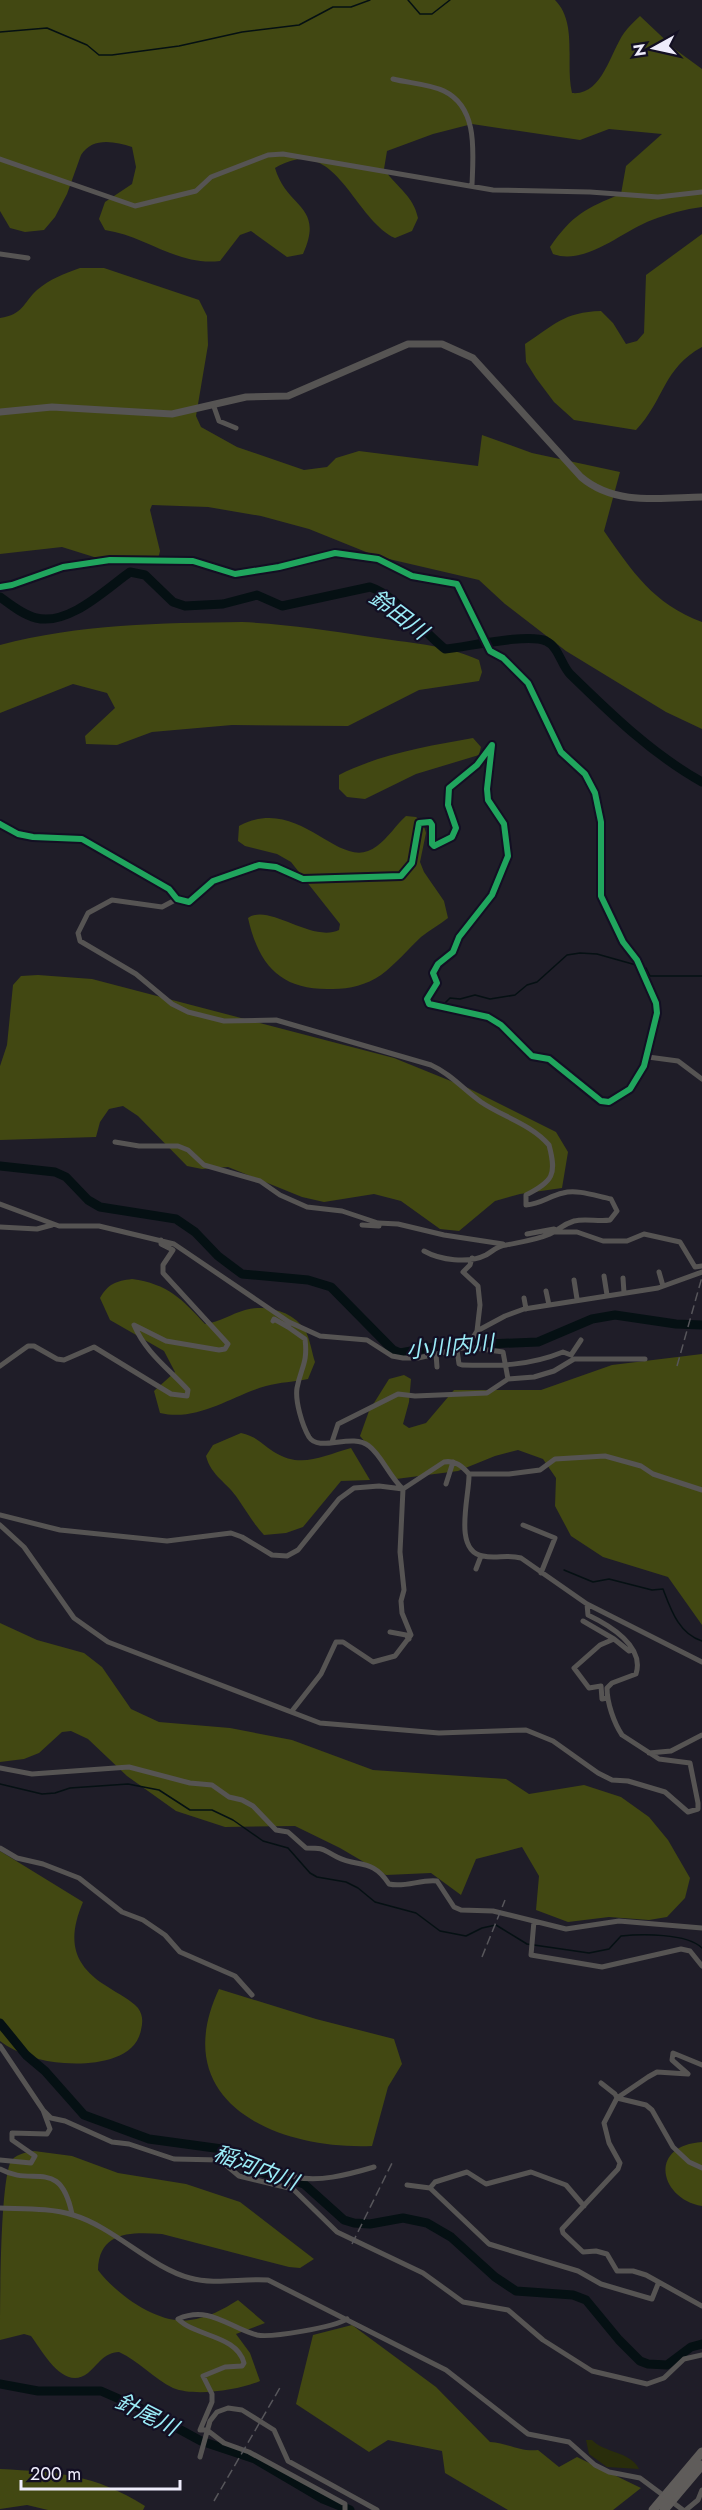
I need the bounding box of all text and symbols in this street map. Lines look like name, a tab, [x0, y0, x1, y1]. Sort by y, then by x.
north arrow	[624, 18, 684, 78]
text: N	[627, 42, 652, 58]
water label: 鈴田川	[363, 581, 437, 648]
water label: 小川内川	[405, 1326, 497, 1366]
water label: 稲河内川	[209, 2136, 305, 2198]
water label: 針尾川	[110, 2385, 185, 2444]
scale bar	[21, 2453, 180, 2491]
text: 200 m	[30, 2461, 81, 2487]

